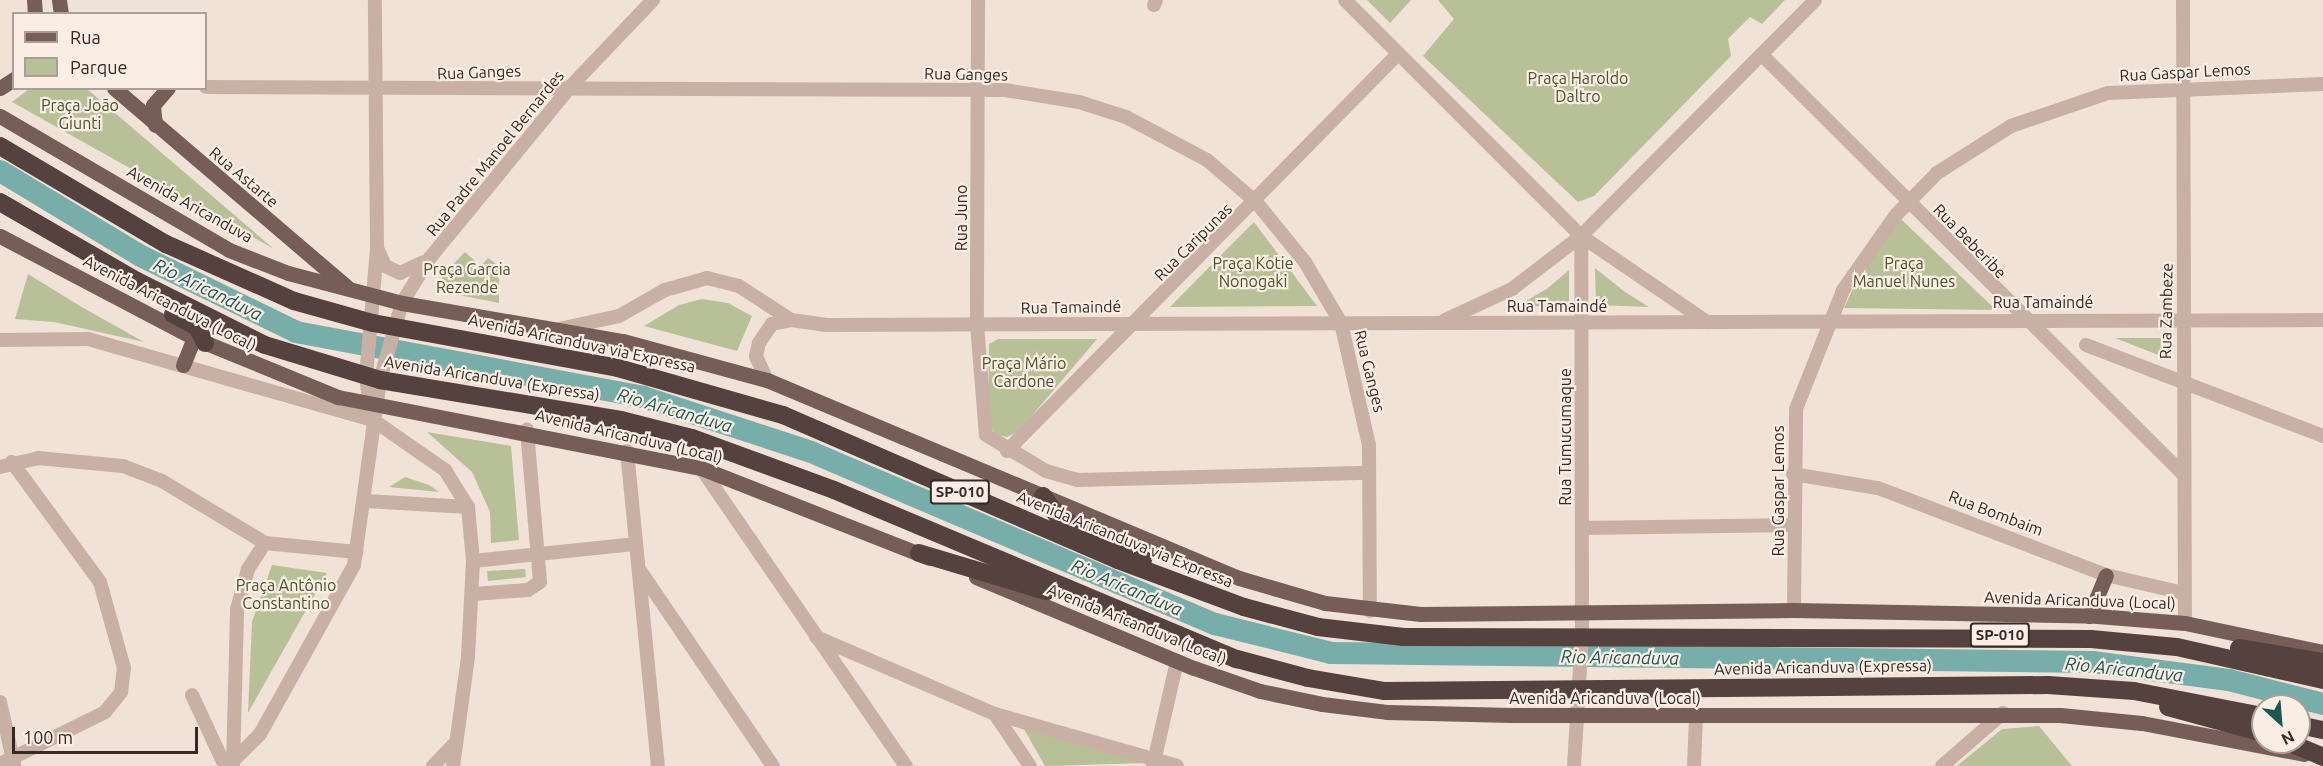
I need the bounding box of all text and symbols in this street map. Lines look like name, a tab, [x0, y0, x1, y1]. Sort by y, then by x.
legend	[12, 12, 207, 90]
text: Rua	[70, 27, 101, 47]
text: Parque	[70, 57, 127, 77]
street label: Rua Gaspar Lemos	[2119, 59, 2251, 85]
street label: Rua Ganges	[437, 61, 521, 83]
street label: Rua Ganges	[924, 64, 1008, 84]
street label: Rua Padre Manoel Bernardes	[422, 66, 568, 240]
park label: Praça Haroldo Daltro	[1528, 68, 1628, 106]
park label: Praça João Giunti	[41, 95, 119, 133]
street label: Rua Astarte	[206, 143, 282, 211]
street label: Avenida Aricanduva	[124, 162, 256, 246]
street label: Rua Juno	[951, 185, 971, 251]
street label: Rua Caripunas	[1150, 199, 1236, 285]
street label: Rua Beberibe	[1930, 200, 2010, 282]
street label: Avenida Aricanduva (Local)	[80, 251, 260, 355]
water label: Rio Aricanduva	[150, 253, 266, 325]
park label: Praça Kotie Nonogaki	[1212, 253, 1294, 291]
park label: Praça Manuel Nunes	[1853, 253, 1955, 291]
park label: Praça Garcia Rezende	[423, 259, 511, 297]
street label: Rua Zambeze	[2156, 263, 2176, 359]
street label: Rua Tamaindé	[1993, 292, 2093, 312]
street label: Rua Tamaindé	[1507, 296, 1607, 316]
street label: Rua Tamaindé	[1020, 297, 1122, 317]
street label: Avenida Aricanduva via Expressa	[467, 310, 697, 376]
street label: Rua Ganges	[1351, 328, 1389, 414]
street label: Avenida Aricanduva (Expressa)	[383, 351, 601, 405]
park label: Praça Mário Cardone	[982, 353, 1066, 391]
street label: Rua Tumucumaque	[1555, 368, 1575, 506]
water label: Rio Aricanduva	[615, 383, 735, 437]
street label: Avenida Aricanduva (Local)	[533, 405, 725, 467]
street label: Rua Gaspar Lemos	[1768, 425, 1788, 557]
road number: SP-010	[928, 480, 992, 504]
street label: Rua Bombaim	[1946, 486, 2046, 540]
street label: Avenida Aricanduva via Expressa	[1014, 487, 1236, 591]
water label: Rio Aricanduva	[1068, 554, 1186, 620]
park label: Praça Antônio Constantino	[236, 575, 336, 613]
street label: Avenida Aricanduva (Local)	[1045, 579, 1229, 669]
street label: Avenida Aricanduva (Local)	[1984, 587, 2176, 613]
road number: SP-010	[1968, 623, 2032, 647]
water label: Rio Aricanduva	[1561, 645, 1679, 669]
water label: Rio Aricanduva	[2064, 652, 2184, 686]
street label: Avenida Aricanduva (Expressa)	[1714, 656, 1932, 678]
street label: Avenida Aricanduva (Local)	[1509, 688, 1701, 708]
north arrow	[2251, 694, 2311, 754]
scale bar	[15, 715, 201, 753]
text: 100 m	[23, 727, 73, 747]
text: N	[2279, 728, 2297, 749]

